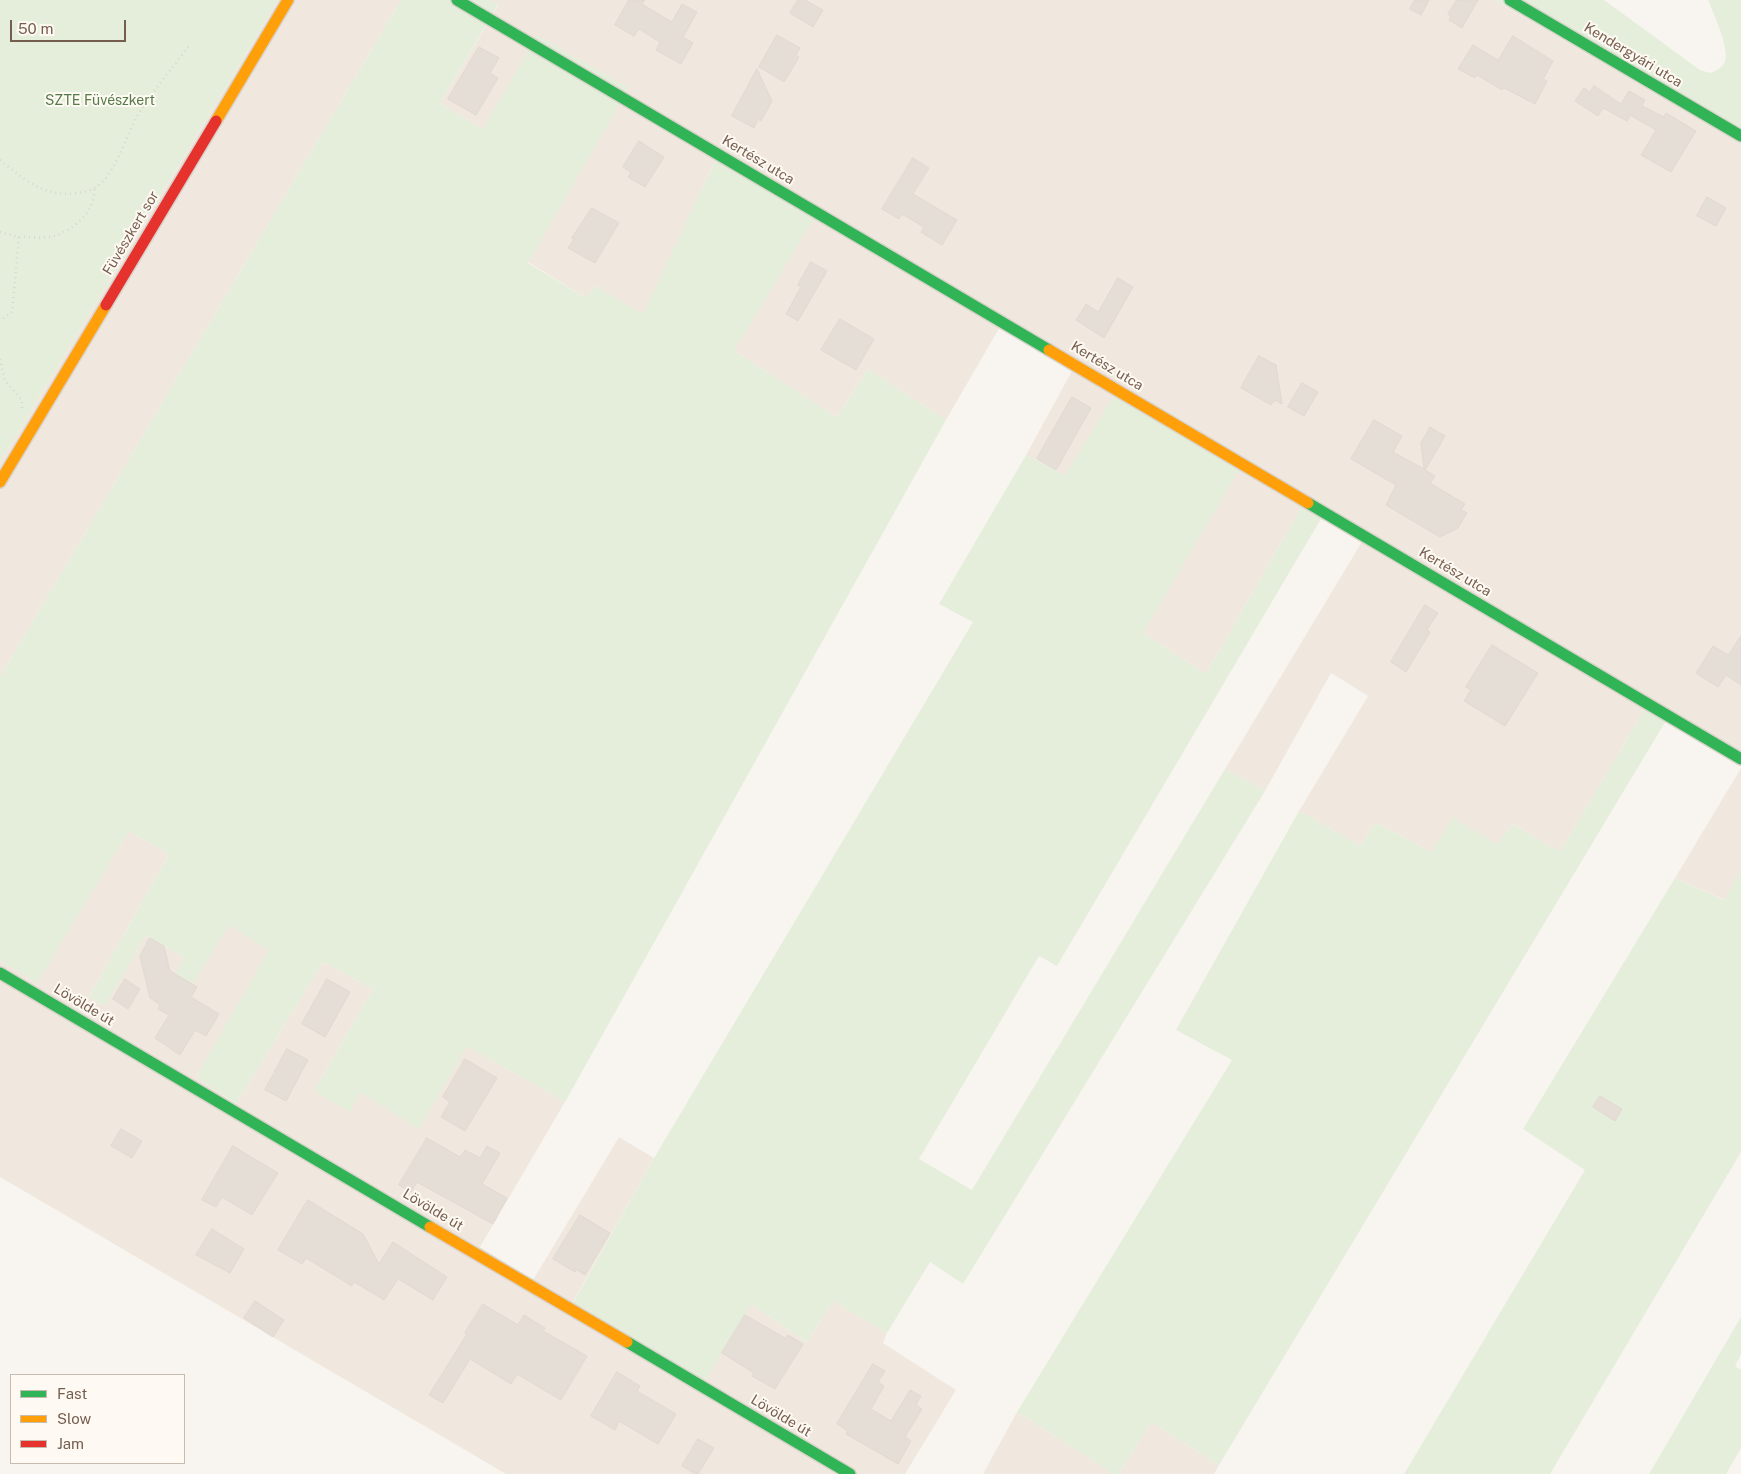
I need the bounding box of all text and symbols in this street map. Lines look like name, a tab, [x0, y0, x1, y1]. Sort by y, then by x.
scale bar	[12, 10, 129, 42]
street label: Kendergyári utca	[1581, 19, 1685, 91]
text: 50 m	[18, 20, 53, 37]
park label: SZTE Füvészkert	[45, 93, 155, 109]
street label: Kertész utca	[719, 132, 797, 188]
street label: Füvészkert sor	[99, 188, 163, 278]
street label: Kertész utca	[1068, 338, 1146, 394]
street label: Kertész utca	[1416, 544, 1494, 600]
street label: Lövölde út	[51, 980, 117, 1030]
street label: Lövölde út	[400, 1185, 466, 1235]
legend	[10, 1374, 185, 1464]
text: Fast	[57, 1385, 87, 1402]
street label: Lövölde út	[748, 1391, 814, 1441]
text: Slow	[57, 1410, 91, 1427]
text: Jam	[57, 1435, 84, 1452]

